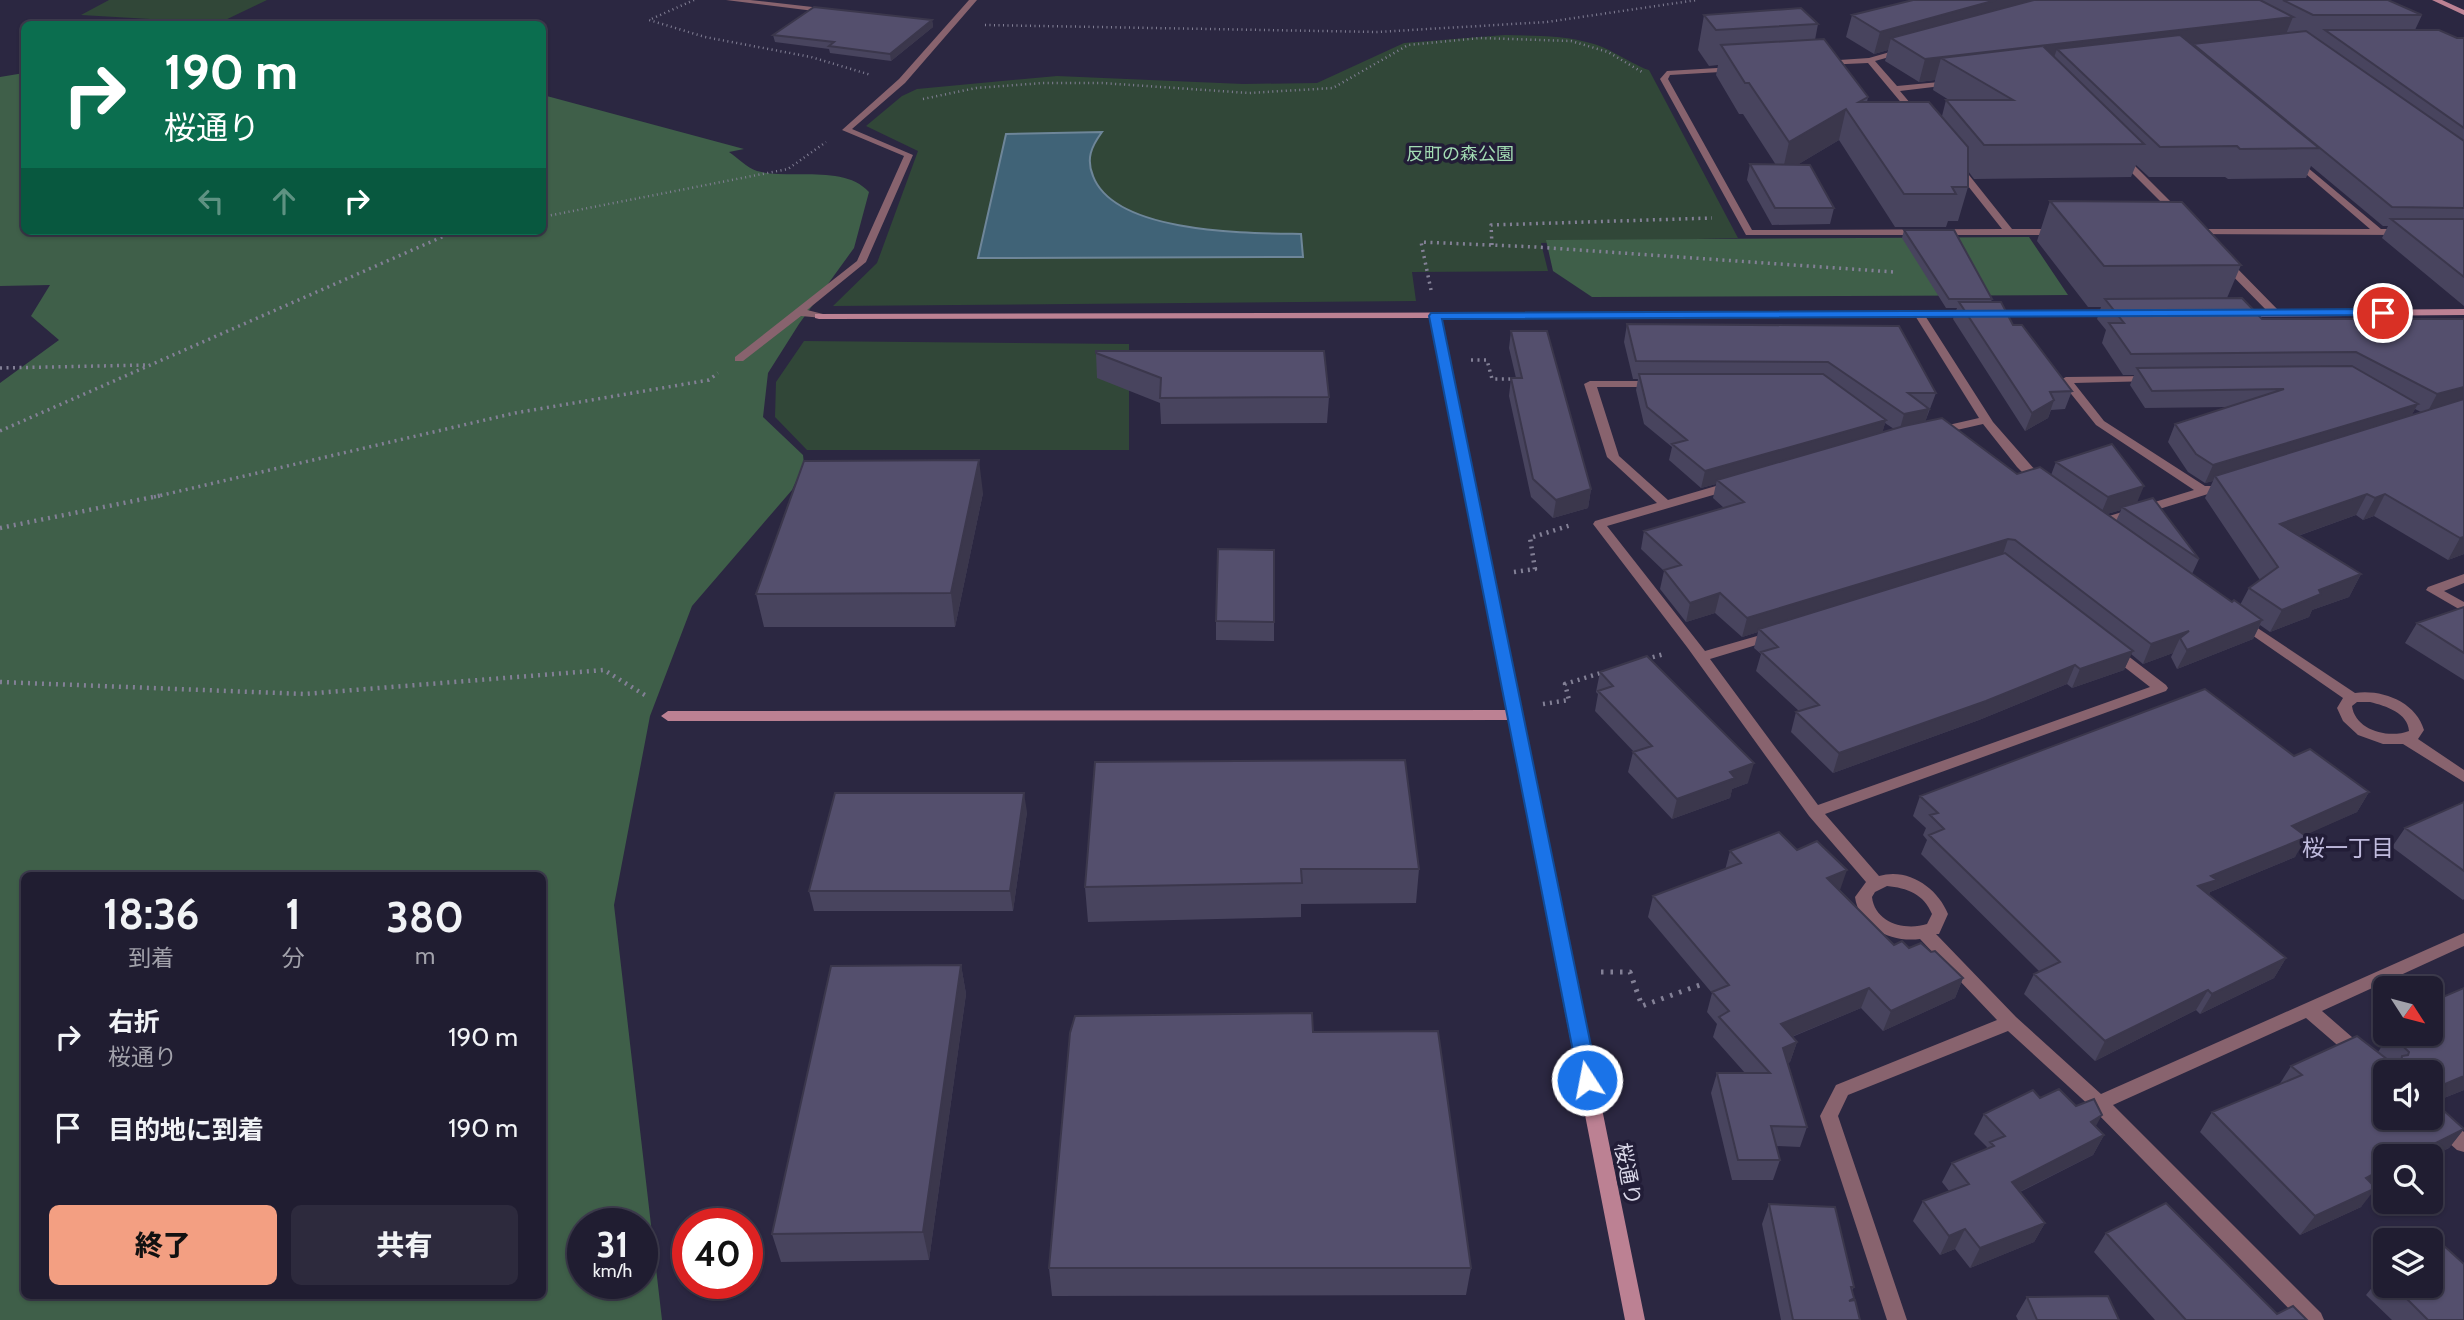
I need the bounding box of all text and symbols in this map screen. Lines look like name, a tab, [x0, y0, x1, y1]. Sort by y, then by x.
text: 190 m	[164, 42, 298, 101]
icon: right	[49, 49, 140, 140]
text: 桜通り	[164, 108, 260, 147]
park label: 反町の森公園	[1406, 143, 1514, 165]
icon: left	[192, 182, 230, 220]
icon: ahead	[265, 182, 303, 220]
icon: right	[338, 182, 376, 220]
pin	[2353, 283, 2413, 343]
icon: arrive	[2364, 294, 2402, 332]
district label: 桜一丁目	[2302, 834, 2394, 862]
text: 18:36	[103, 888, 199, 940]
text: 1	[285, 888, 301, 940]
text: 380	[386, 891, 464, 943]
text: m	[415, 942, 435, 970]
text: 到着	[128, 944, 174, 972]
text: 分	[281, 944, 304, 972]
north arrow	[2373, 976, 2443, 1046]
map controls	[2373, 976, 2443, 1298]
text: 右折	[108, 1006, 160, 1038]
icon: right	[49, 1018, 87, 1056]
text: 190 m	[448, 1021, 518, 1053]
text: 桜通り	[108, 1043, 177, 1071]
position arrow	[1550, 1043, 1624, 1117]
button: sound	[2373, 1060, 2443, 1130]
icon: arrive	[49, 1109, 87, 1147]
text: 190 m	[448, 1112, 518, 1144]
text: 目的地に到着	[108, 1114, 264, 1146]
street label: 桜通り	[1610, 1141, 1646, 1207]
button: search	[2373, 1144, 2443, 1214]
button: 終了	[49, 1205, 277, 1285]
button: 共有	[291, 1205, 518, 1285]
speed limit sign: 40	[672, 1208, 763, 1299]
text: 31	[597, 1223, 628, 1266]
button: layers	[2373, 1228, 2443, 1298]
text: km/h	[593, 1260, 632, 1282]

